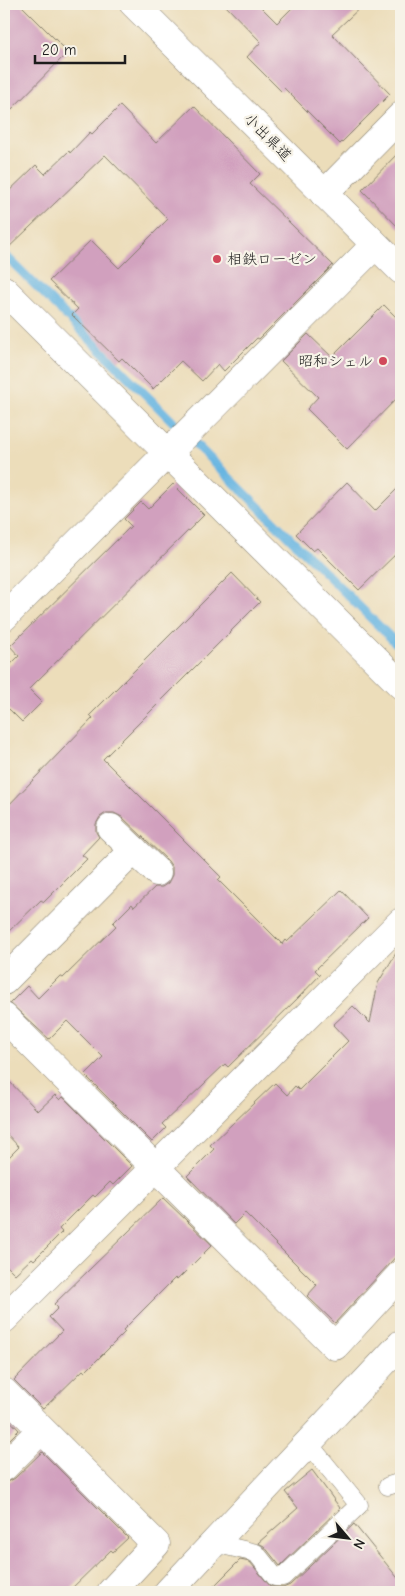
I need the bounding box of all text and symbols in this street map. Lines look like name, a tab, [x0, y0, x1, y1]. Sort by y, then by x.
scale bar	[35, 32, 125, 64]
text: 20 m	[42, 41, 76, 59]
street label: 小出県道	[240, 109, 296, 165]
place label: 相鉄ローゼン	[227, 250, 317, 268]
marker: 相鉄ローゼン	[211, 253, 223, 265]
place label: 昭和シェル	[298, 352, 373, 370]
marker: 昭和シェル	[377, 355, 389, 367]
north arrow	[322, 1514, 372, 1564]
text: N	[349, 1536, 369, 1552]

